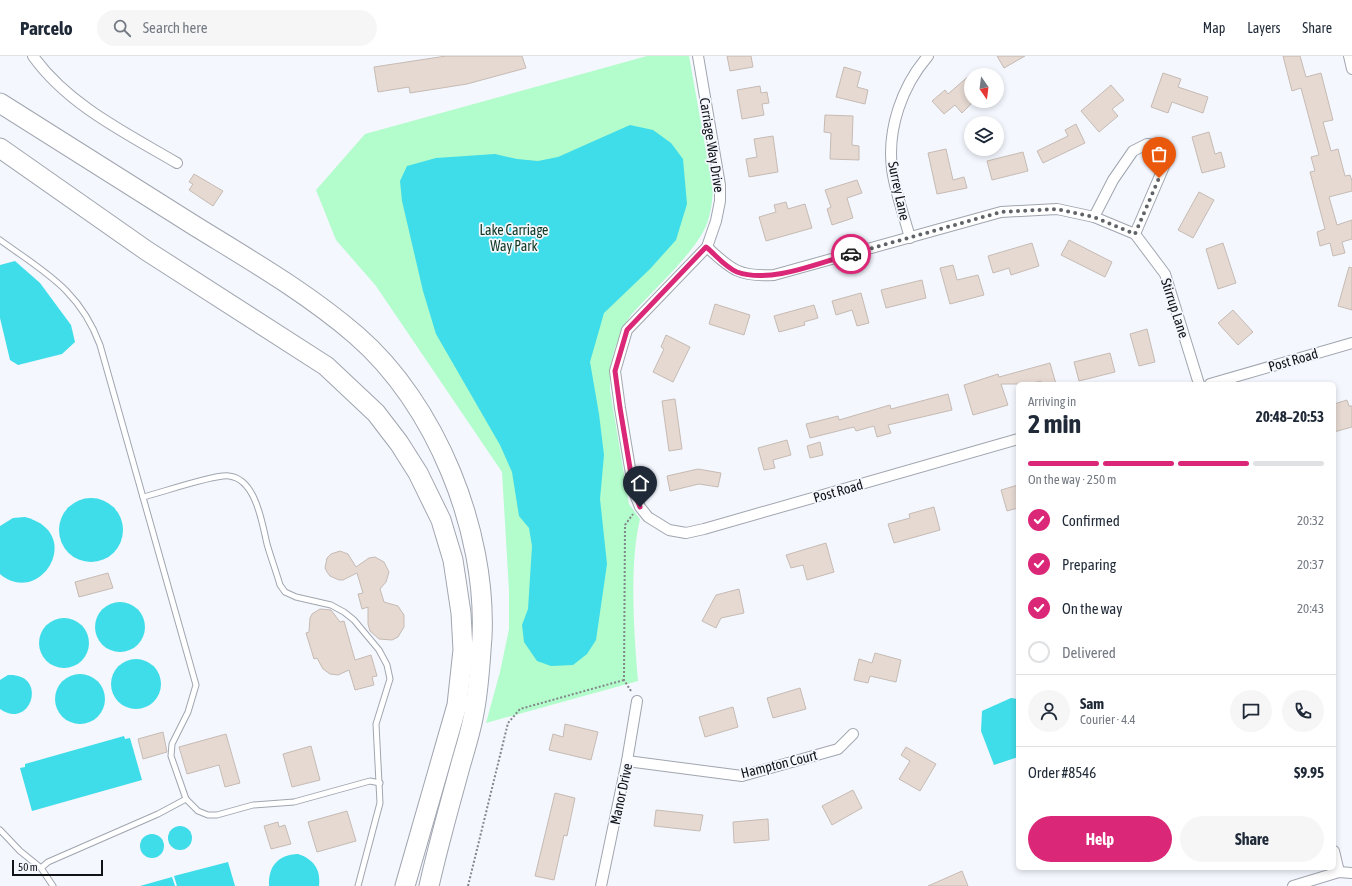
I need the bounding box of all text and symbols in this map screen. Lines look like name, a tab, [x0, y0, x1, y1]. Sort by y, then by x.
search box	[97, 10, 377, 46]
text: Parcelo	[20, 17, 73, 39]
icon: search	[111, 17, 133, 39]
text: Search here	[143, 19, 208, 36]
text: Map	[1203, 20, 1225, 36]
text: Layers	[1247, 20, 1280, 36]
text: Share	[1302, 20, 1332, 36]
north arrow	[964, 68, 1004, 108]
map controls	[964, 68, 1004, 156]
street label: Carriage Way Drive	[697, 96, 727, 194]
button: layers	[964, 116, 1004, 156]
pin	[1142, 137, 1176, 178]
icon: bag	[1148, 143, 1170, 165]
street label: Surrey Lane	[885, 160, 913, 222]
park label: Lake Carriage Way Park	[480, 222, 548, 254]
courier	[831, 234, 871, 274]
icon: car	[840, 243, 862, 265]
street label: Stirrup Lane	[1158, 276, 1192, 340]
street label: Post Road	[1266, 345, 1320, 375]
text: Arriving in	[1028, 394, 1076, 409]
text: 20:48–20:53	[1256, 408, 1324, 425]
text: 2 min	[1028, 409, 1081, 439]
pin	[623, 466, 657, 507]
icon: home	[629, 472, 651, 494]
text: On the way · 250 m	[1028, 472, 1116, 487]
street label: Post Road	[811, 476, 865, 506]
icon: check	[1028, 509, 1050, 531]
text: Confirmed	[1062, 512, 1120, 529]
text: 20:32	[1297, 513, 1324, 528]
icon: check	[1028, 553, 1050, 575]
text: Preparing	[1062, 556, 1116, 573]
text: 20:37	[1297, 557, 1324, 572]
icon: check	[1028, 597, 1050, 619]
text: On the way	[1062, 600, 1123, 617]
text: 20:43	[1297, 601, 1324, 616]
text: Delivered	[1062, 644, 1116, 661]
button: person	[1028, 690, 1070, 732]
button: chat	[1230, 690, 1272, 732]
button: phone	[1282, 690, 1324, 732]
text: Sam	[1080, 695, 1104, 712]
text: Courier · 4.4	[1080, 712, 1136, 727]
street label: Hampton Court	[739, 747, 819, 781]
street label: Manor Drive	[607, 762, 635, 826]
text: Order #8546	[1028, 764, 1096, 781]
text: $9.95	[1294, 764, 1324, 781]
button: Help	[1028, 816, 1172, 862]
button: Share	[1180, 816, 1324, 862]
scale bar	[12, 858, 103, 877]
text: 50 m	[18, 861, 38, 873]

